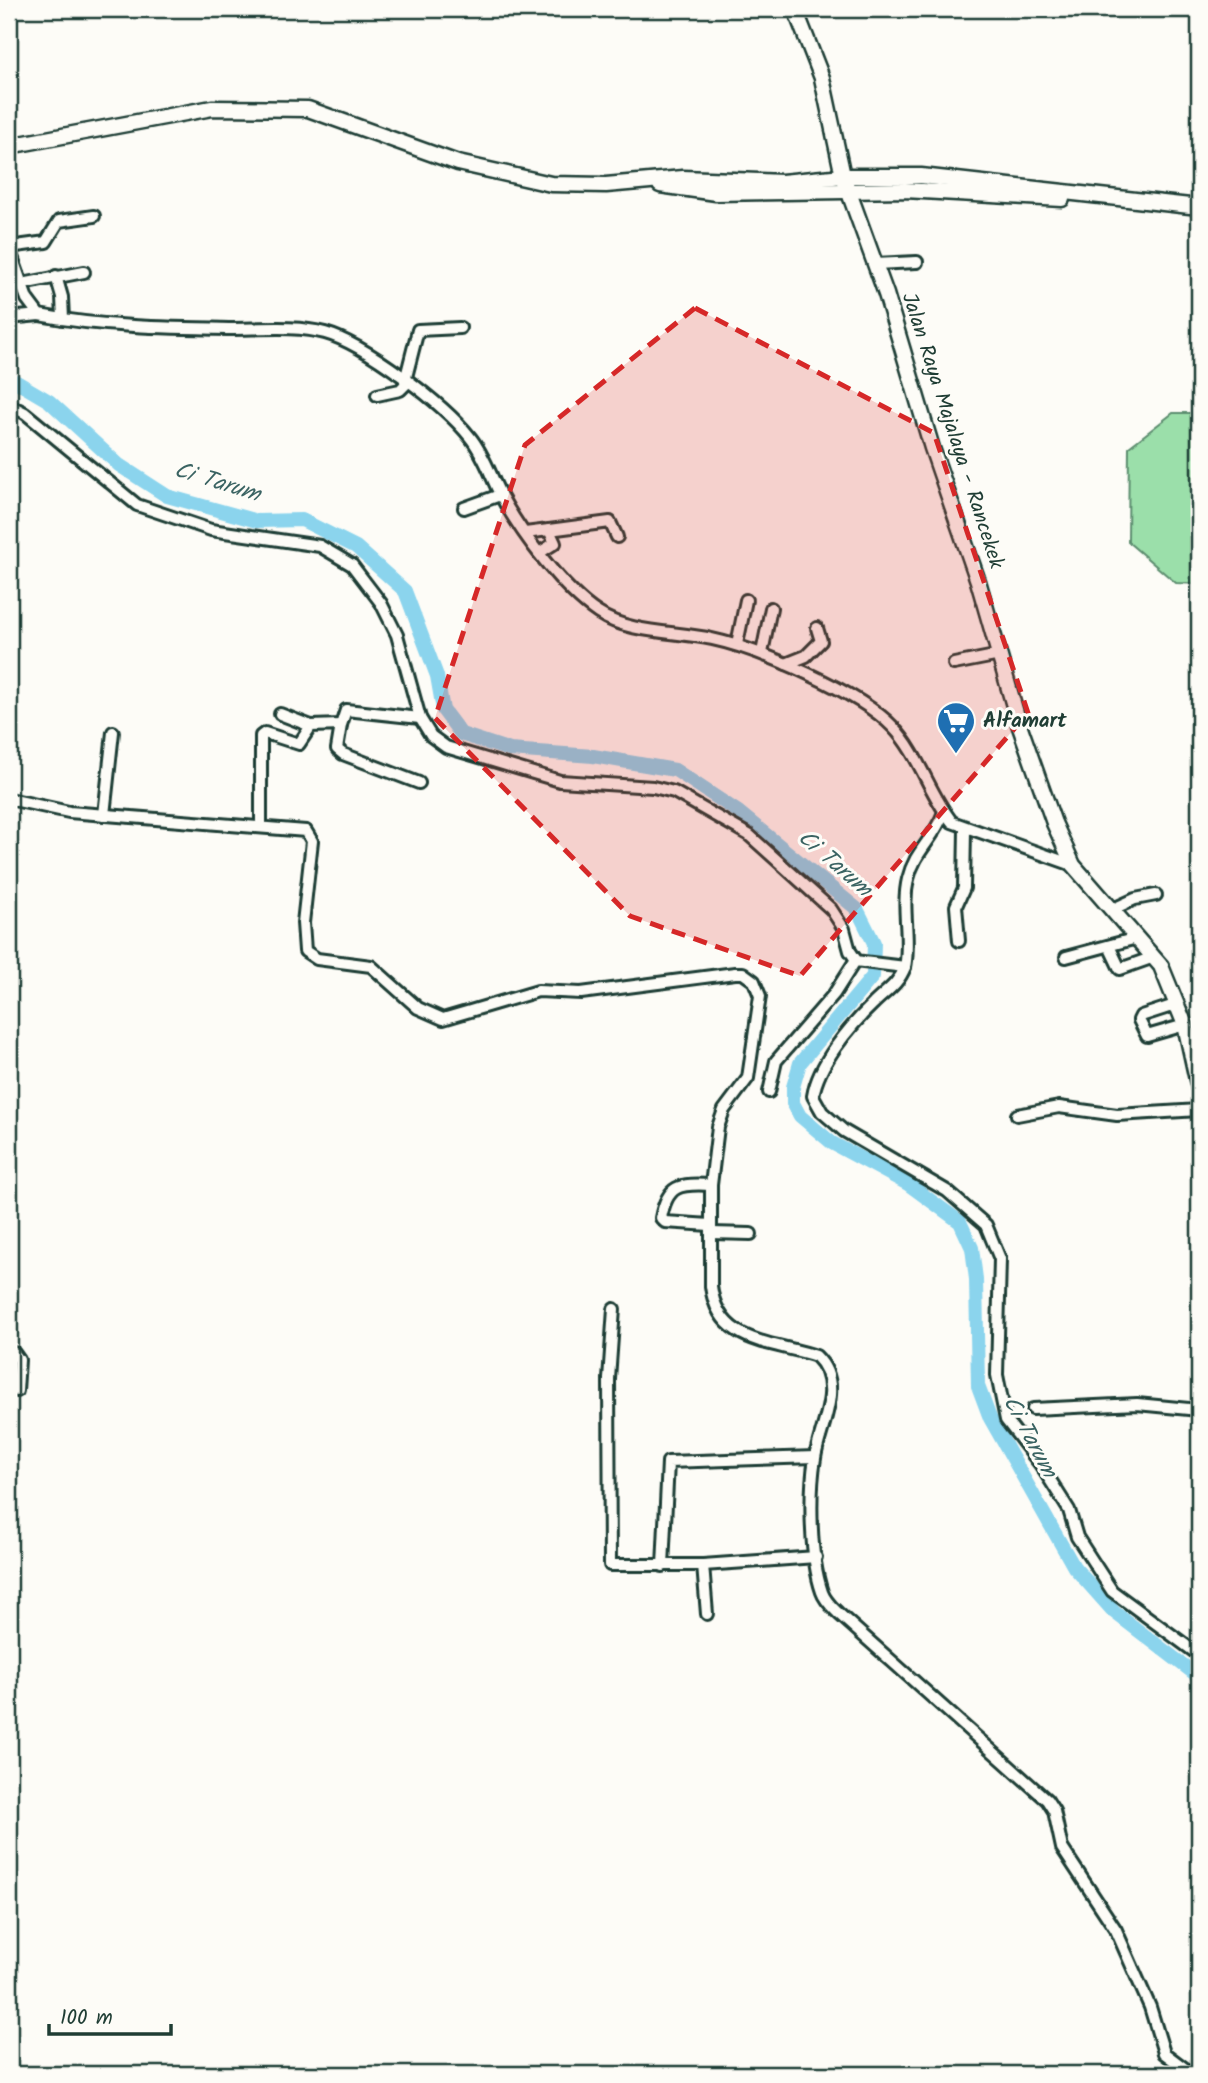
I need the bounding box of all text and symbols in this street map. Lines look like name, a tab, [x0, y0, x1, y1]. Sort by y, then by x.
street label: Jalan Raya Majalaya - Rancekek	[892, 289, 1012, 573]
water label: Ci Tarum	[169, 453, 266, 514]
supermarket icon: Alfamart	[935, 700, 977, 755]
place label: Alfamart	[983, 705, 1067, 738]
water label: Ci Tarum	[789, 821, 880, 908]
water label: Ci Tarum	[992, 1389, 1066, 1486]
scale bar	[49, 1992, 172, 2036]
text: 100 m	[60, 2002, 113, 2035]

